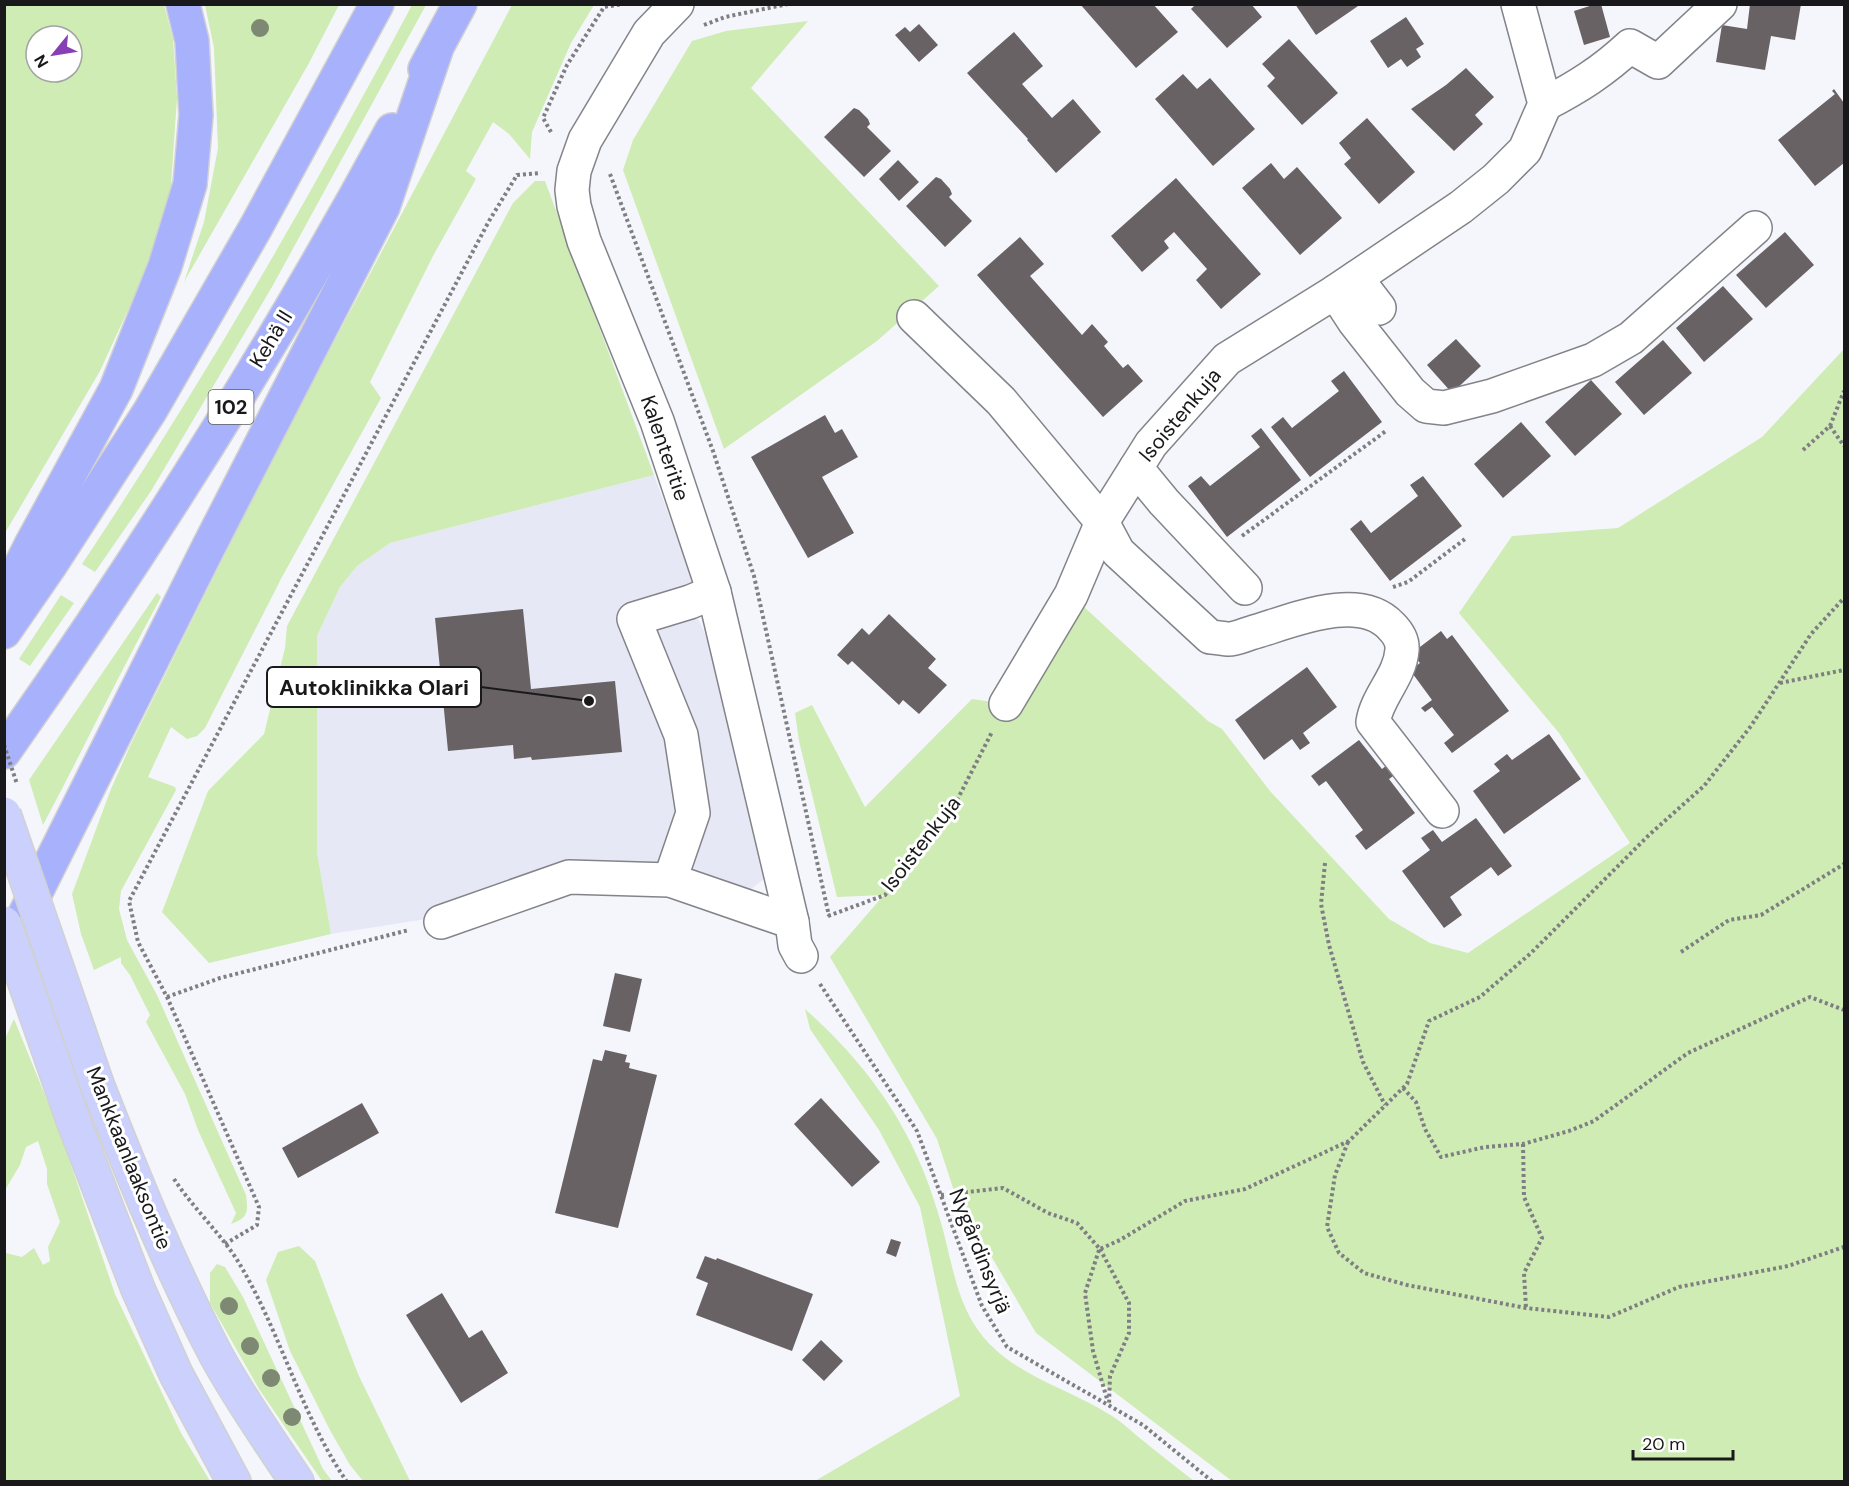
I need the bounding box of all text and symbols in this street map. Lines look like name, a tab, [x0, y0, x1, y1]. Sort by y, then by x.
north arrow	[24, 24, 84, 84]
text: N	[29, 51, 53, 72]
street label: Kehä II	[243, 305, 299, 373]
street label: Isoistenkuja	[1133, 362, 1227, 468]
road number: 102	[208, 390, 254, 424]
street label: Kalenteritie	[634, 392, 696, 505]
callout: Autoklinikka Olari	[267, 667, 481, 707]
text: Autoklinikka Olari	[279, 673, 469, 702]
street label: Isoistenkuja	[875, 790, 967, 898]
street label: Mankkaanlaaksontie	[80, 1062, 179, 1254]
street label: Nygårdinsyrjä	[942, 1184, 1018, 1318]
scale bar	[1633, 1423, 1734, 1461]
text: 20 m	[1642, 1432, 1685, 1456]

